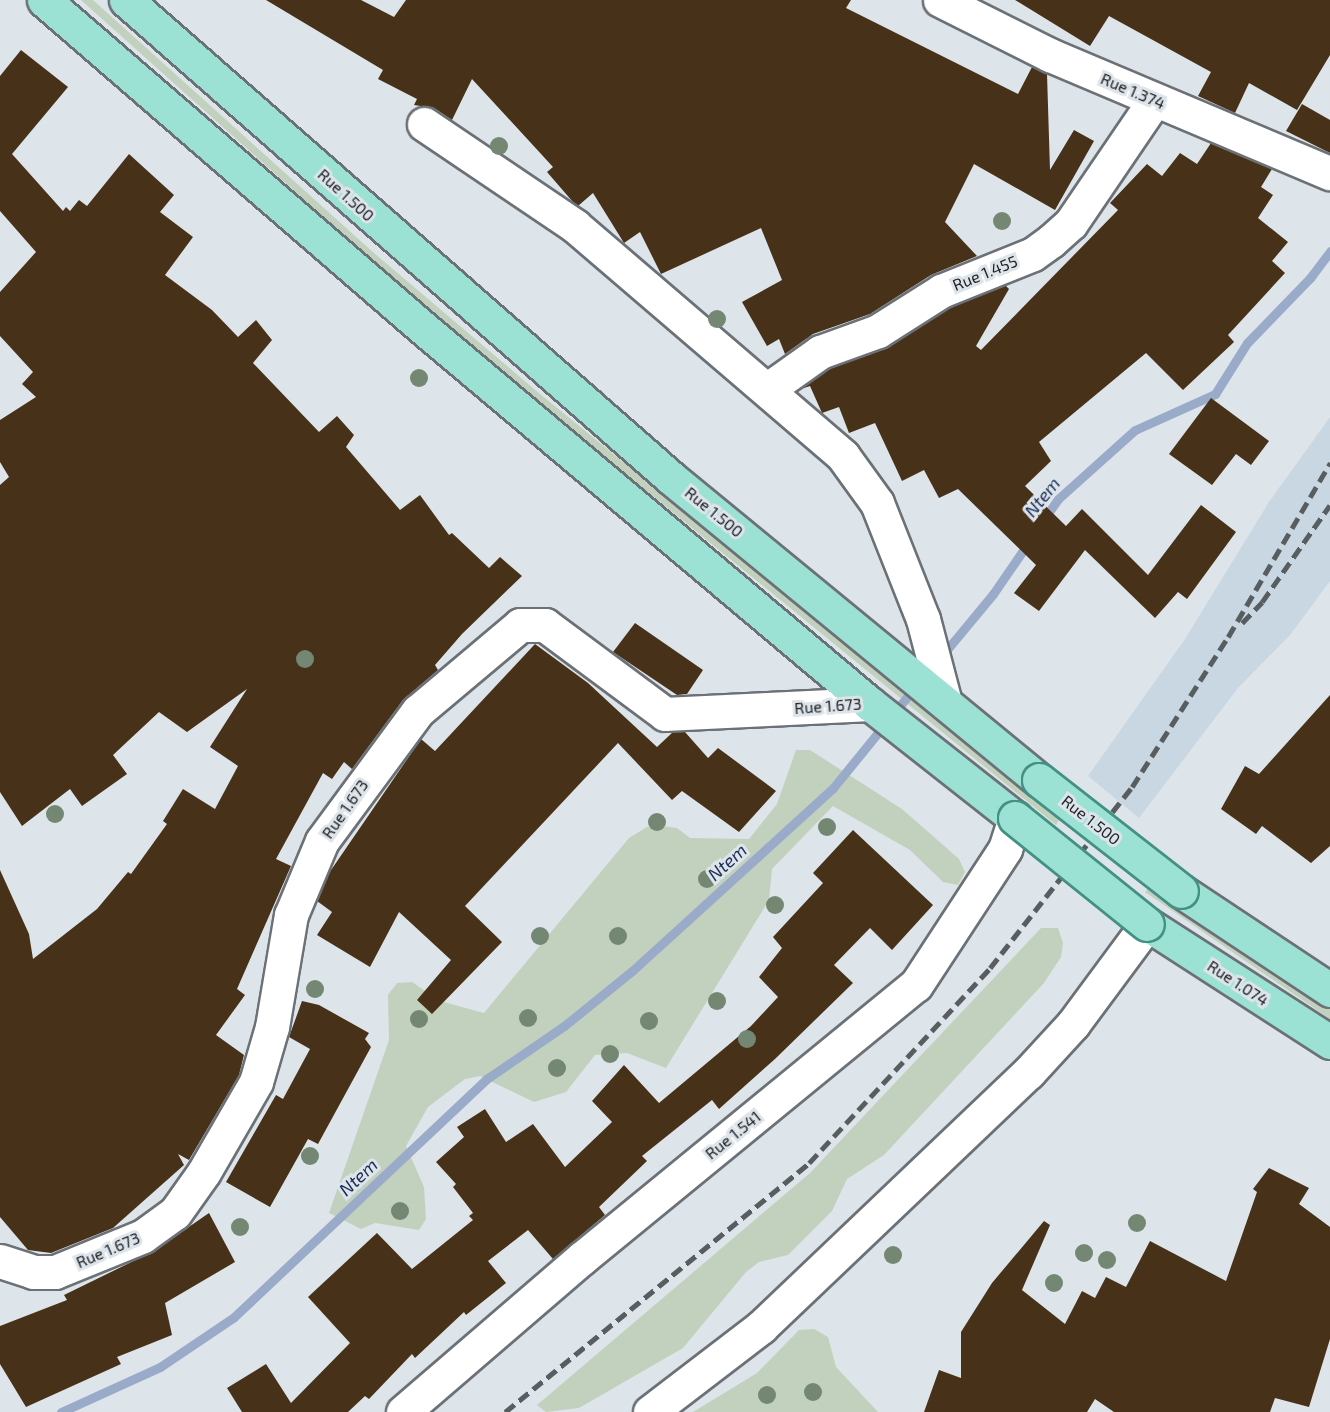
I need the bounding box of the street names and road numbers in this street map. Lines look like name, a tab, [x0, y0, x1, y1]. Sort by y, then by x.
street label: Rue 1.374	[1098, 69, 1168, 113]
street label: Rue 1.500	[314, 165, 378, 225]
street label: Rue 1.455	[950, 251, 1020, 295]
street label: Rue 1.500	[681, 483, 747, 541]
street label: Rue 1.673	[794, 694, 862, 718]
street label: Rue 1.673	[318, 776, 372, 842]
street label: Rue 1.500	[1058, 791, 1124, 849]
street label: Rue 1.074	[1204, 956, 1272, 1010]
street label: Rue 1.541	[701, 1107, 765, 1163]
street label: Rue 1.673	[73, 1228, 143, 1272]

